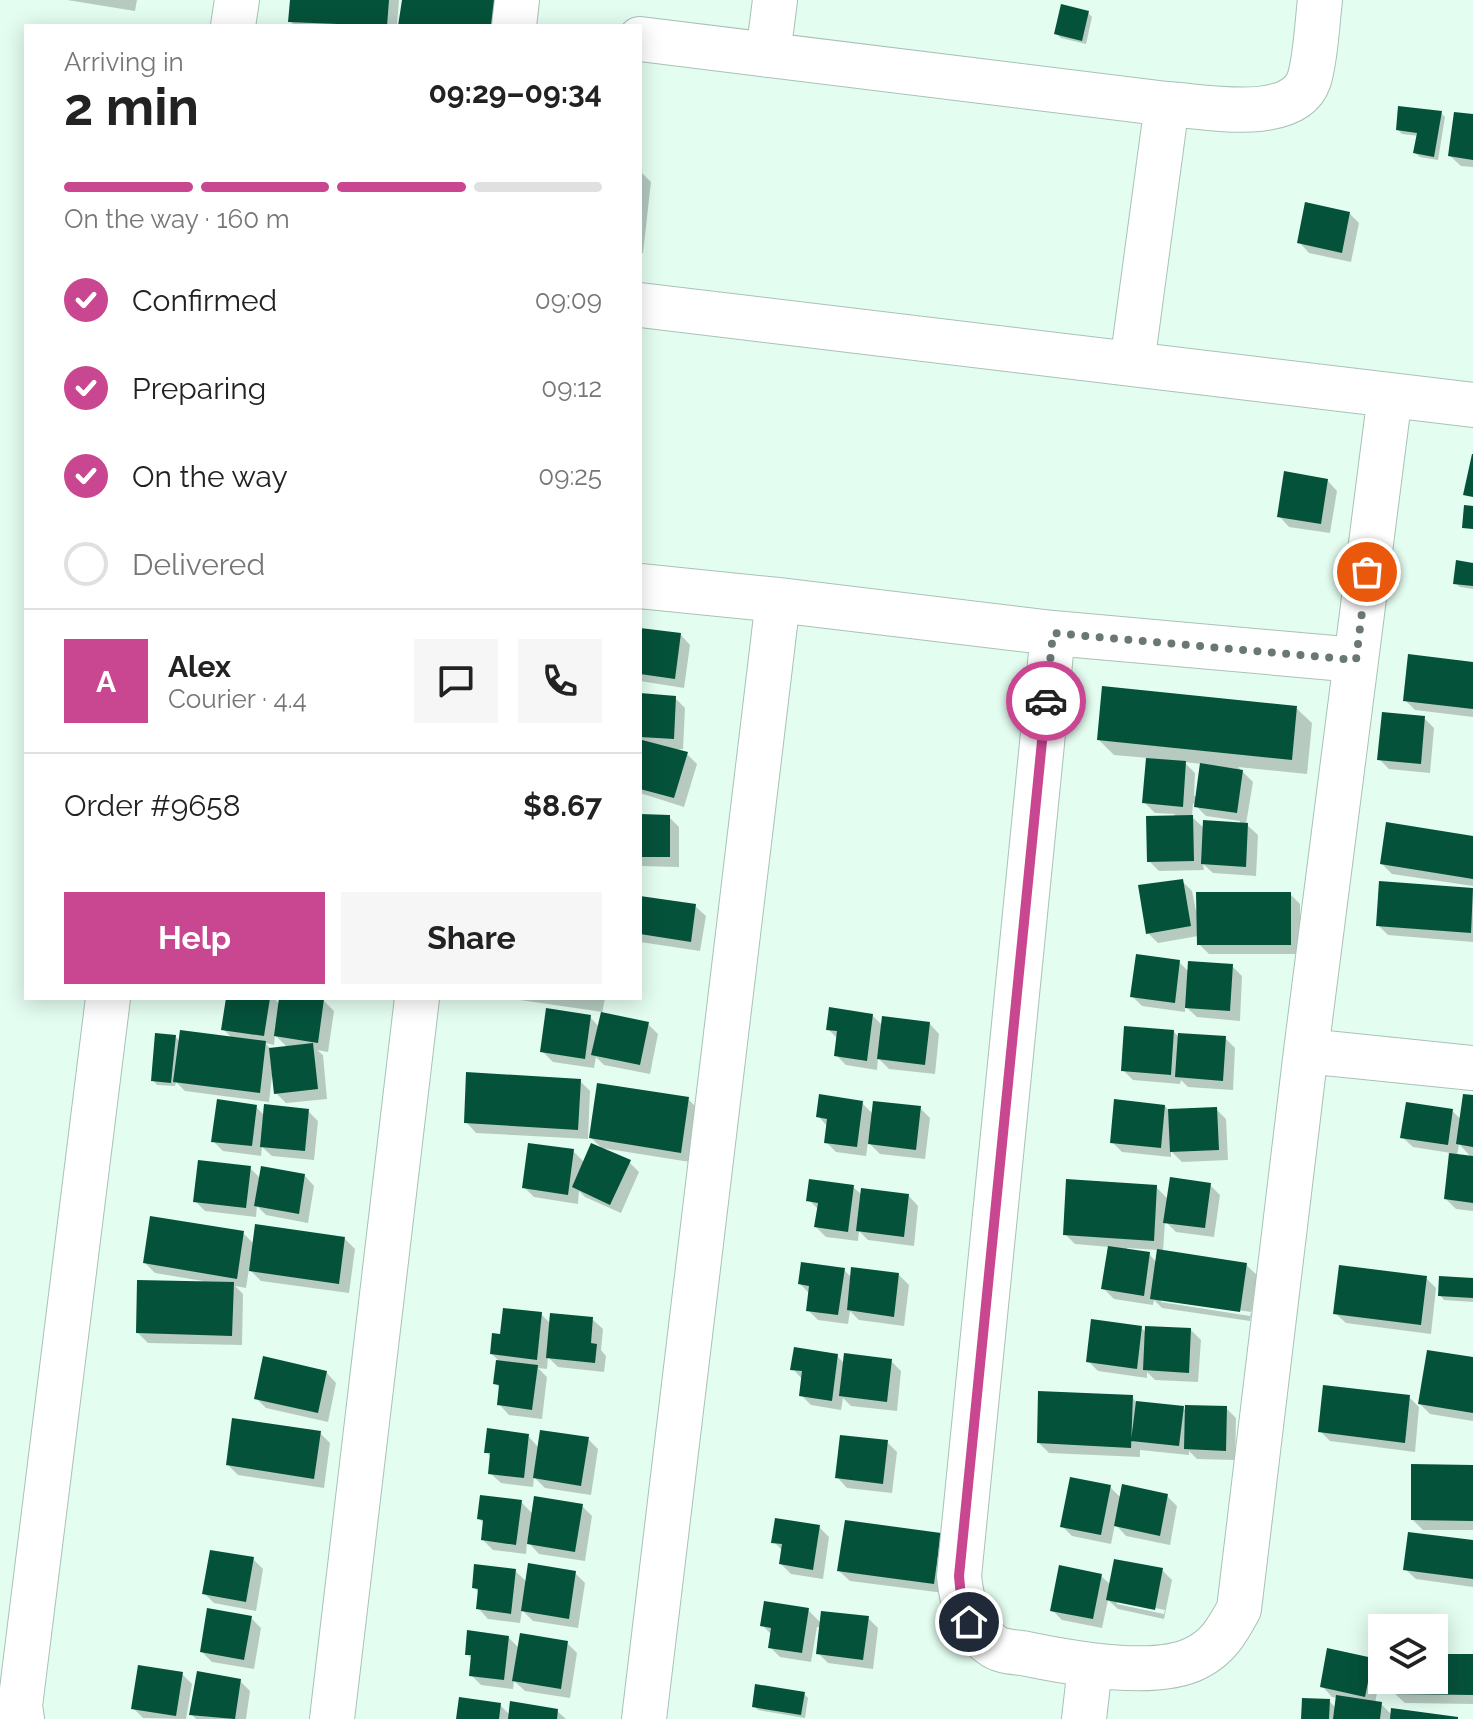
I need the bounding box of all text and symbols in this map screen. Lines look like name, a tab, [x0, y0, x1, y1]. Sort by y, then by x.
text: Arriving in	[64, 47, 184, 77]
text: 09:29–09:34	[428, 75, 602, 110]
text: 2 min	[64, 76, 199, 137]
text: On the way · 160 m	[64, 204, 290, 234]
icon: check	[64, 278, 108, 322]
text: Confirmed	[132, 283, 277, 318]
text: 09:09	[535, 285, 602, 315]
icon: check	[64, 366, 108, 410]
text: Preparing	[132, 371, 266, 406]
text: 09:12	[541, 373, 602, 403]
icon: check	[64, 454, 108, 498]
text: On the way	[132, 459, 288, 494]
text: 09:25	[538, 461, 602, 491]
pin	[1333, 538, 1401, 606]
text: Delivered	[132, 547, 265, 582]
icon: bag	[1345, 550, 1389, 594]
button: chat	[414, 639, 498, 723]
button: phone	[518, 639, 602, 723]
text: Alex	[168, 649, 231, 684]
courier	[1006, 661, 1086, 741]
text: A	[96, 664, 116, 699]
icon: car	[1024, 679, 1068, 723]
text: Courier · 4.4	[168, 684, 307, 714]
text: Order #9658	[64, 788, 241, 823]
text: $8.67	[523, 788, 602, 823]
button: Help	[64, 892, 325, 984]
button: Share	[341, 892, 602, 984]
pin	[935, 1588, 1003, 1656]
icon: home	[947, 1600, 991, 1644]
map controls	[1368, 1614, 1448, 1694]
button: layers	[1368, 1614, 1448, 1694]

